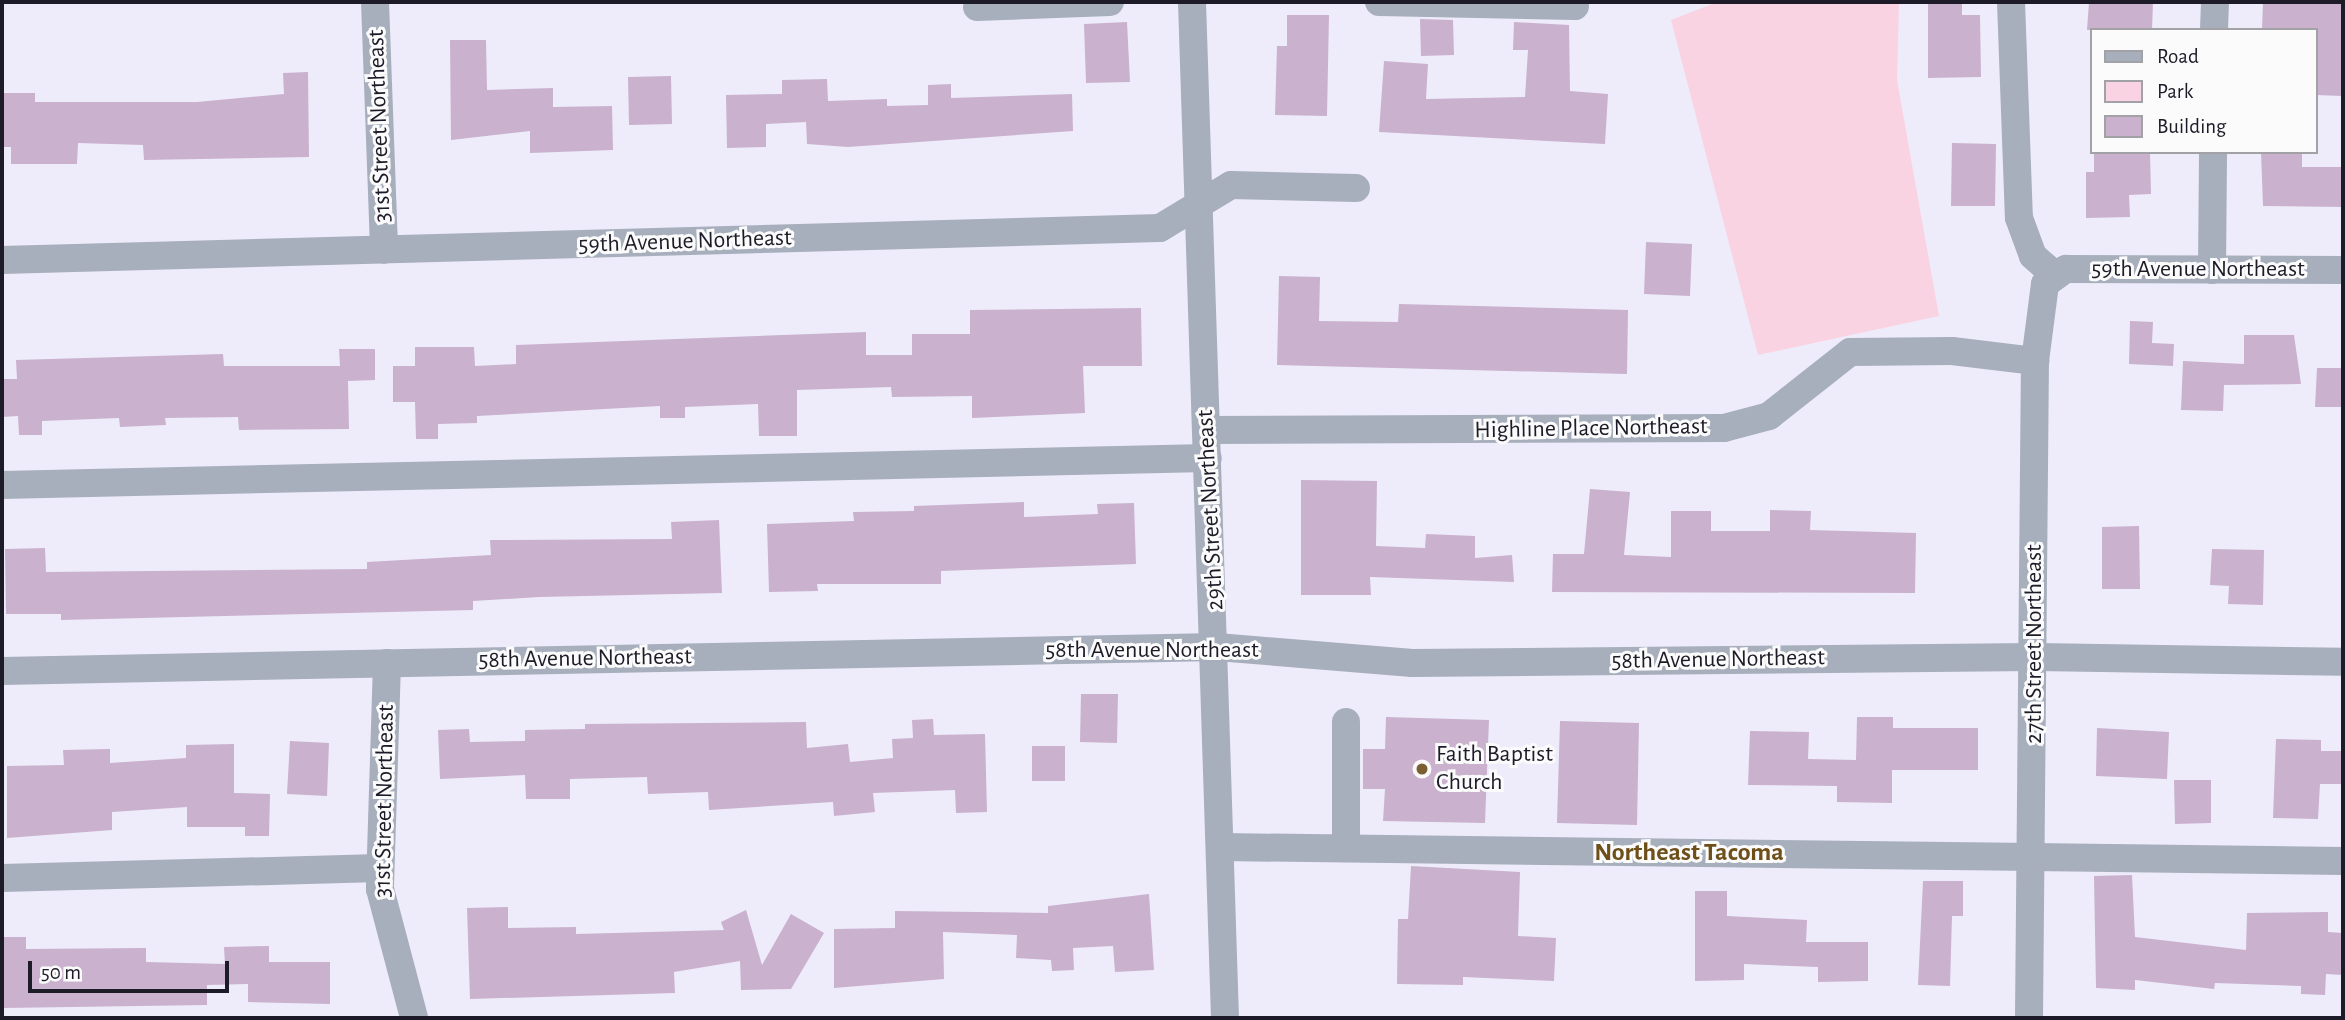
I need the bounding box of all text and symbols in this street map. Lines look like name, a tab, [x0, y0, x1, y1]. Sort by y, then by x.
legend	[2090, 28, 2317, 154]
street label: 31st Street Northeast	[362, 29, 398, 223]
text: Road	[2157, 46, 2199, 67]
text: Park	[2157, 81, 2193, 102]
text: Building	[2157, 116, 2226, 137]
street label: 59th Avenue Northeast	[578, 224, 792, 260]
street label: 59th Avenue Northeast	[2091, 256, 2305, 284]
street label: 29th Street Northeast	[1191, 409, 1231, 611]
street label: Highline Place Northeast	[1474, 413, 1708, 445]
street label: 27th Street Northeast	[2021, 544, 2049, 744]
street label: 58th Avenue Northeast	[1045, 637, 1259, 665]
street label: 58th Avenue Northeast	[478, 643, 692, 675]
street label: 58th Avenue Northeast	[1611, 644, 1825, 676]
street label: 31st Street Northeast	[369, 704, 401, 898]
place label: Faith Baptist Church	[1436, 741, 1553, 797]
marker: Faith Baptist Church	[1414, 761, 1430, 777]
district label: Northeast Tacoma	[1594, 837, 1784, 869]
scale bar	[32, 946, 233, 990]
text: 50 m	[41, 962, 81, 983]

